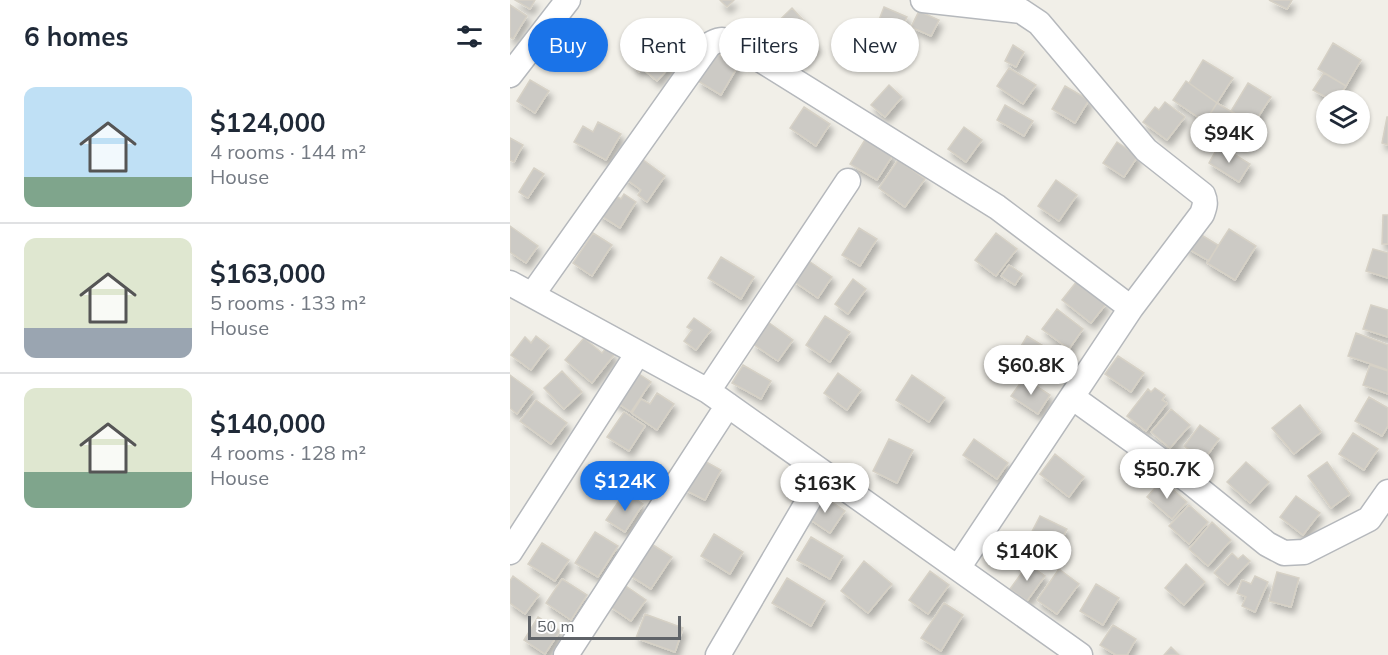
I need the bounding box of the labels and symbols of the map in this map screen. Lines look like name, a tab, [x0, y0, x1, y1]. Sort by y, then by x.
pin: $94K	[1193, 113, 1265, 164]
pin: $60.8K	[982, 345, 1080, 396]
pin: $50.7K	[1118, 449, 1216, 500]
pin: $124K	[583, 461, 667, 512]
pin: $163K	[783, 463, 867, 514]
pin: $140K	[985, 531, 1069, 582]
scale bar	[528, 613, 681, 640]

